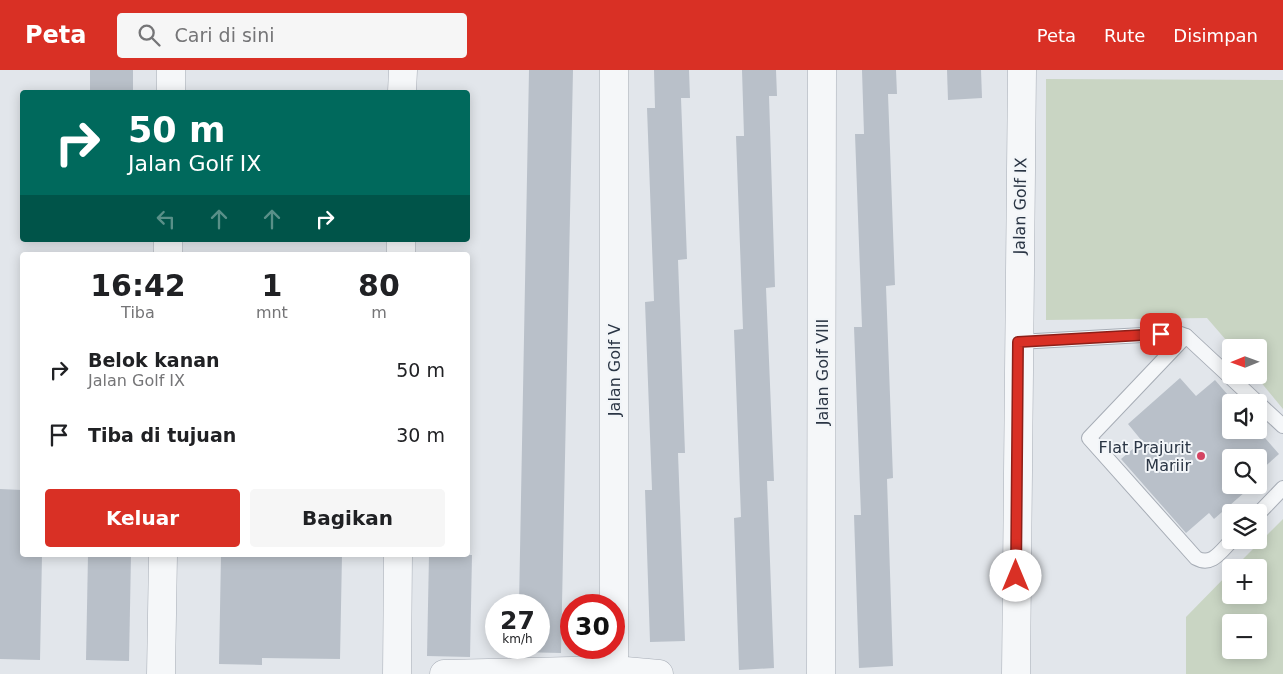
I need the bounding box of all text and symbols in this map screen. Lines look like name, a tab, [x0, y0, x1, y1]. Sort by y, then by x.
search box	[117, 13, 467, 58]
text: Peta	[25, 21, 87, 49]
icon: search	[135, 21, 163, 49]
text: Cari di sini	[175, 24, 274, 46]
text: Peta	[1037, 25, 1076, 46]
text: Rute	[1104, 25, 1145, 46]
text: Disimpan	[1173, 25, 1258, 46]
icon: right	[45, 110, 110, 175]
text: 50 m	[128, 110, 225, 150]
text: Jalan Golf IX	[128, 151, 261, 176]
street label: Jalan Golf IX	[1010, 157, 1030, 256]
icon: left	[152, 205, 180, 233]
icon: ahead	[205, 205, 233, 233]
icon: ahead	[258, 205, 286, 233]
icon: right	[311, 205, 339, 233]
text: 16:42	[90, 268, 186, 303]
text: 1	[261, 268, 282, 303]
text: 80	[358, 268, 400, 303]
text: Tiba	[121, 303, 155, 322]
text: mnt	[256, 303, 288, 322]
text: m	[371, 303, 387, 322]
pin	[1140, 313, 1182, 355]
street label: Jalan Golf VIII	[813, 319, 832, 426]
icon: arrive	[1147, 320, 1175, 348]
street label: Jalan Golf V	[605, 324, 624, 417]
north arrow	[1222, 339, 1268, 384]
map controls	[1222, 339, 1267, 659]
text: Belok kanan	[88, 349, 220, 371]
icon: right	[45, 356, 73, 384]
text: 50 m	[396, 359, 445, 381]
text: Jalan Golf IX	[88, 371, 185, 390]
button: sound	[1222, 394, 1267, 439]
icon: arrive	[45, 421, 73, 449]
text: Tiba di tujuan	[88, 424, 236, 446]
text: 30 m	[396, 424, 445, 446]
place label: Flat Prajurit Mariir	[1099, 438, 1191, 475]
button: search	[1222, 449, 1267, 494]
marker: Flat Prajurit Mariir	[1195, 450, 1207, 462]
button: Keluar	[45, 489, 240, 547]
button: Bagikan	[250, 489, 445, 547]
button: layers	[1222, 504, 1267, 549]
position arrow	[989, 549, 1041, 601]
button: +	[1222, 559, 1267, 604]
speed limit sign: 30	[560, 594, 625, 659]
text: 27	[500, 606, 535, 635]
button: −	[1222, 614, 1267, 659]
text: km/h	[502, 632, 533, 646]

